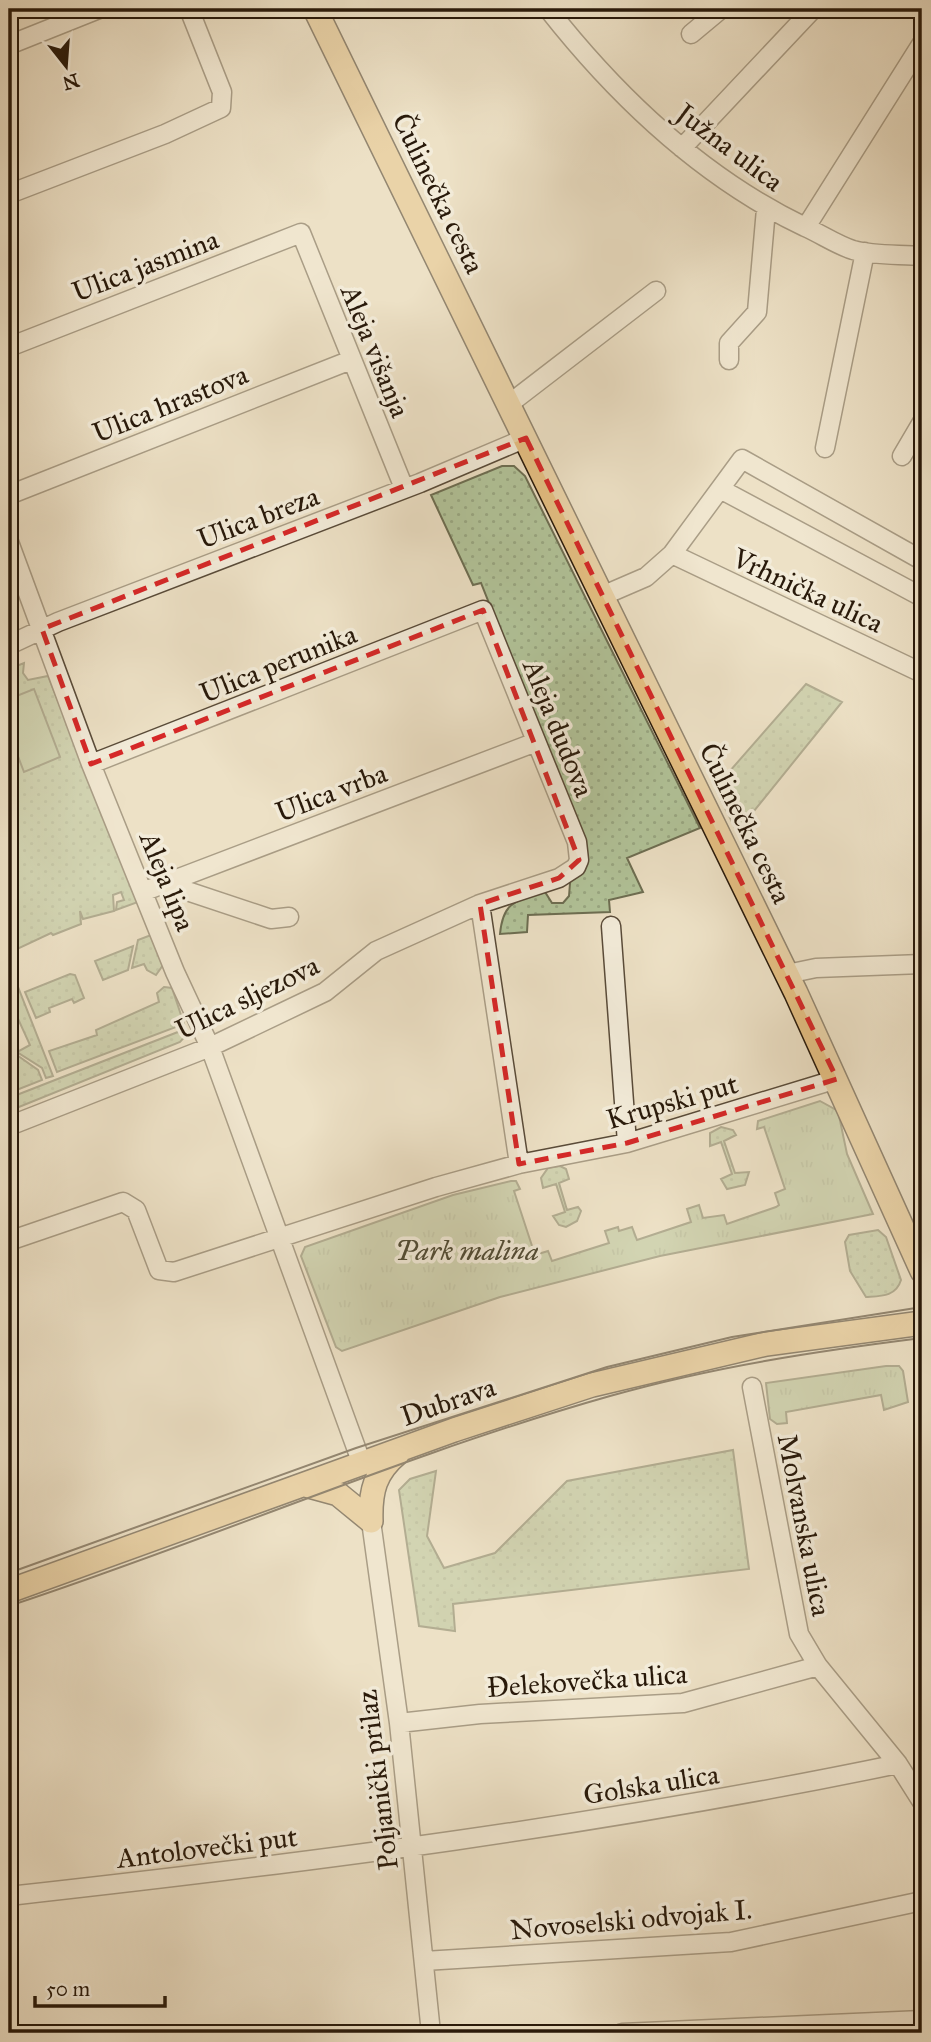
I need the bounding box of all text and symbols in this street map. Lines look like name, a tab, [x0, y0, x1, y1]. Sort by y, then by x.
north arrow	[32, 32, 102, 102]
text: N	[60, 68, 82, 95]
street label: Južna ulica	[667, 94, 790, 199]
street label: Čulinečka cesta	[385, 107, 493, 279]
street label: Ulica jasmina	[67, 221, 223, 309]
street label: Aleja višanja	[333, 279, 418, 423]
street label: Ulica hrastova	[87, 356, 253, 450]
street label: Ulica breza	[193, 478, 324, 557]
street label: Vrhnička ulica	[726, 540, 889, 641]
street label: Ulica perunika	[195, 616, 362, 711]
street label: Aleja dudova	[515, 653, 602, 802]
street label: Čulinečka cesta	[692, 737, 800, 909]
street label: Ulica vrba	[271, 755, 392, 830]
street label: Aleja lipa	[131, 826, 203, 936]
street label: Ulica sljezova	[170, 948, 325, 1047]
street label: Krupski put	[602, 1066, 742, 1137]
park label: Park malina	[395, 1233, 539, 1268]
street label: Dubrava	[396, 1369, 500, 1434]
street label: Molvanska ulica	[770, 1431, 839, 1619]
street label: Đelekovečka ulica	[486, 1656, 689, 1705]
street label: Poljanički prilaz	[349, 1688, 406, 1872]
street label: Golska ulica	[581, 1756, 722, 1812]
street label: Antolovečki put	[114, 1819, 299, 1876]
street label: Novoselski odvojak I.	[509, 1891, 753, 1948]
scale bar	[35, 1965, 164, 2009]
text: 50 m	[46, 1976, 91, 2002]

